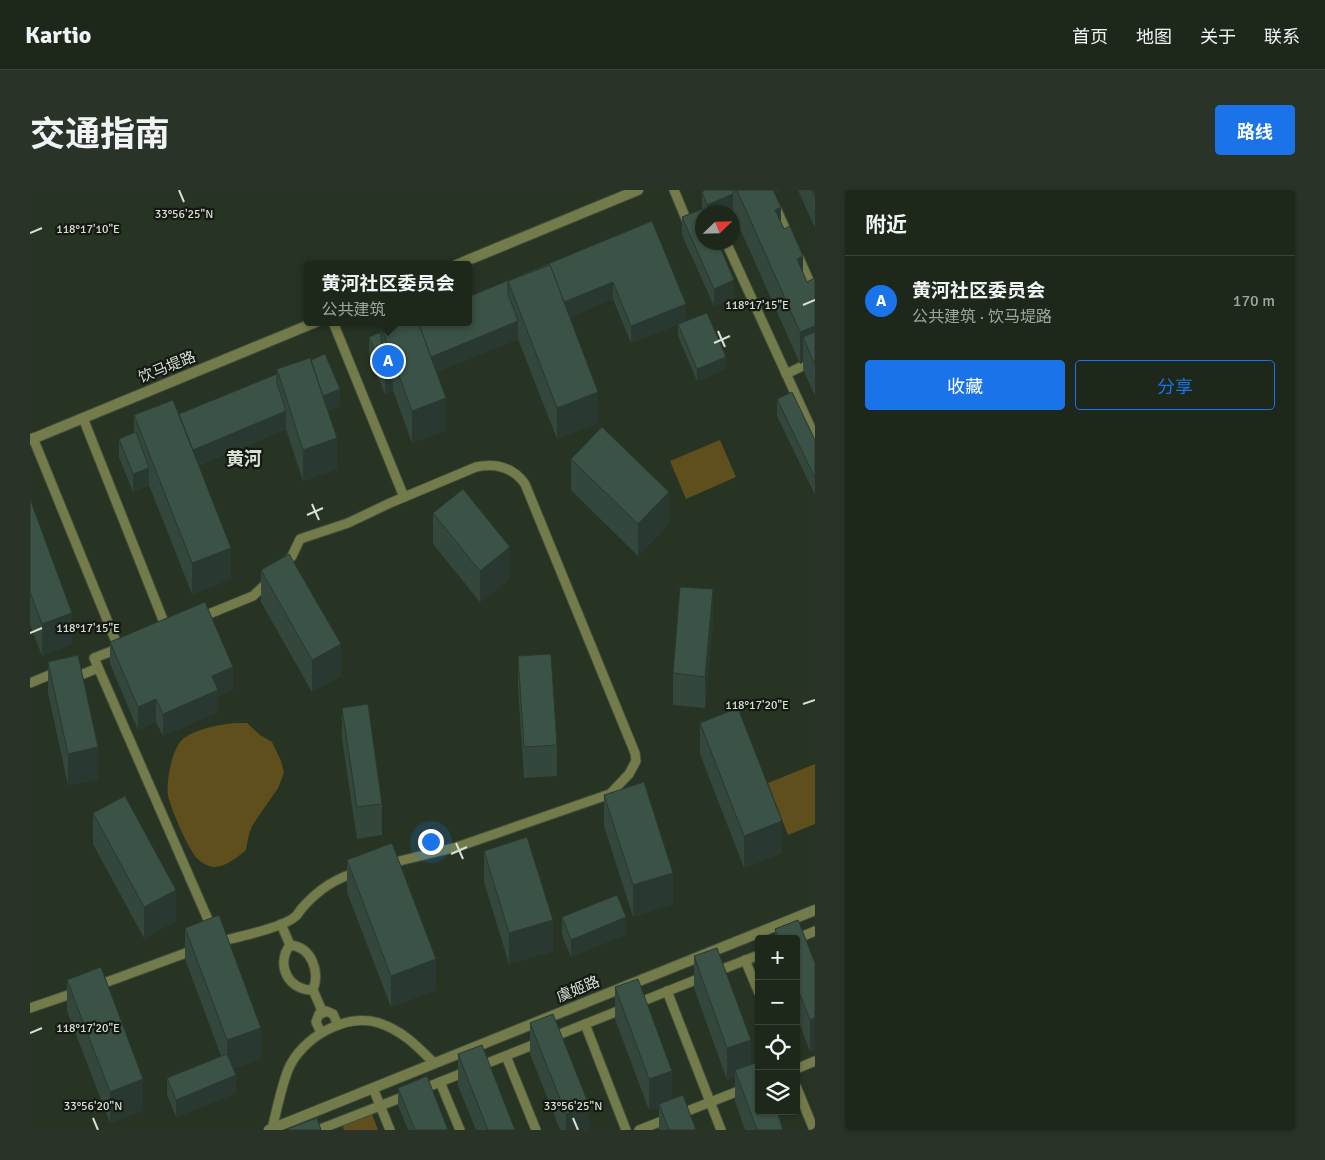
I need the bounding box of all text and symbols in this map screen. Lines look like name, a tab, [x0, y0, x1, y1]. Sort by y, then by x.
text: Kartio	[25, 20, 91, 50]
text: 首页	[1072, 26, 1108, 48]
text: 地图	[1136, 26, 1172, 48]
text: 关于	[1200, 26, 1236, 48]
text: 联系	[1264, 26, 1300, 48]
button: 路线	[1215, 105, 1295, 155]
text: 交通指南	[30, 113, 170, 156]
north arrow	[695, 205, 740, 250]
text: 33°56'25"N	[155, 207, 213, 222]
text: 附近	[865, 212, 907, 238]
text: 118°17'10"E	[56, 222, 120, 237]
popup	[304, 261, 472, 326]
text: 黄河社区委员会	[321, 272, 455, 296]
text: 黄河社区委员会	[912, 279, 1045, 303]
text: A	[876, 291, 886, 311]
text: 170 m	[1233, 291, 1275, 311]
text: 118°17'15"E	[725, 298, 789, 313]
text: 公共建筑	[321, 300, 386, 320]
text: 公共建筑 · 饮马堤路	[912, 307, 1052, 327]
pin: A	[372, 342, 404, 380]
street label: 饮马堤路	[136, 347, 198, 387]
button: 收藏	[865, 360, 1065, 410]
button: 分享	[1075, 360, 1275, 410]
district label: 黄河	[226, 448, 262, 470]
text: 118°17'15"E	[56, 621, 120, 636]
text: 118°17'20"E	[725, 698, 789, 713]
your location	[418, 829, 444, 855]
map controls	[755, 935, 800, 1115]
button: +	[755, 935, 800, 980]
street label: 虞姬路	[554, 972, 602, 1006]
button: −	[755, 980, 800, 1025]
text: 118°17'20"E	[56, 1021, 120, 1036]
button: locate	[755, 1025, 800, 1070]
button: layers	[755, 1070, 800, 1115]
text: 33°56'20"N	[64, 1099, 122, 1114]
text: 33°56'25"N	[544, 1099, 602, 1114]

